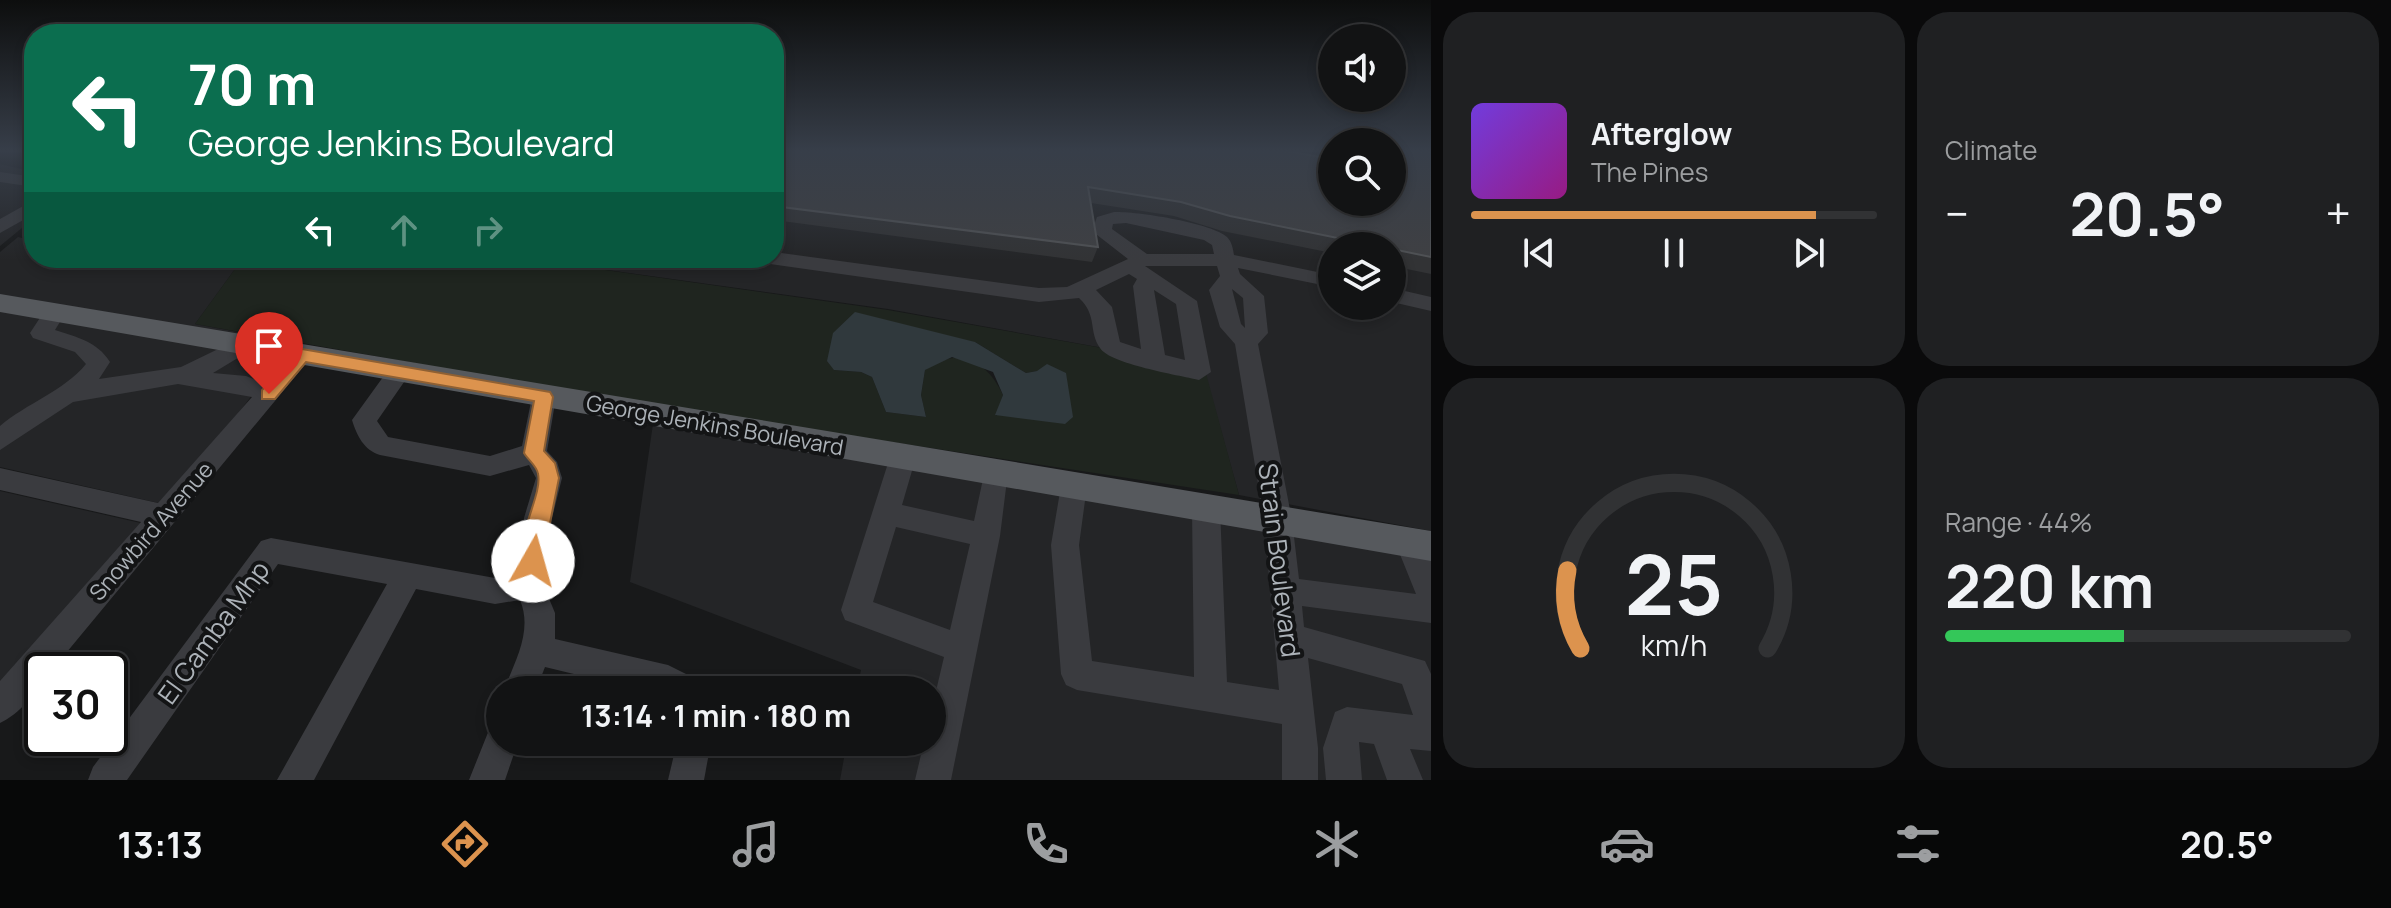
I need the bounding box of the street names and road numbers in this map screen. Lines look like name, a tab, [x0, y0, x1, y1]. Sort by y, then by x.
street label: George Jenkins Boulevard	[584, 388, 846, 462]
street label: Snowbird Avenue	[82, 455, 220, 607]
street label: Strain Boulevard	[1250, 461, 1310, 659]
street label: El Camba Mhp	[149, 553, 277, 711]

